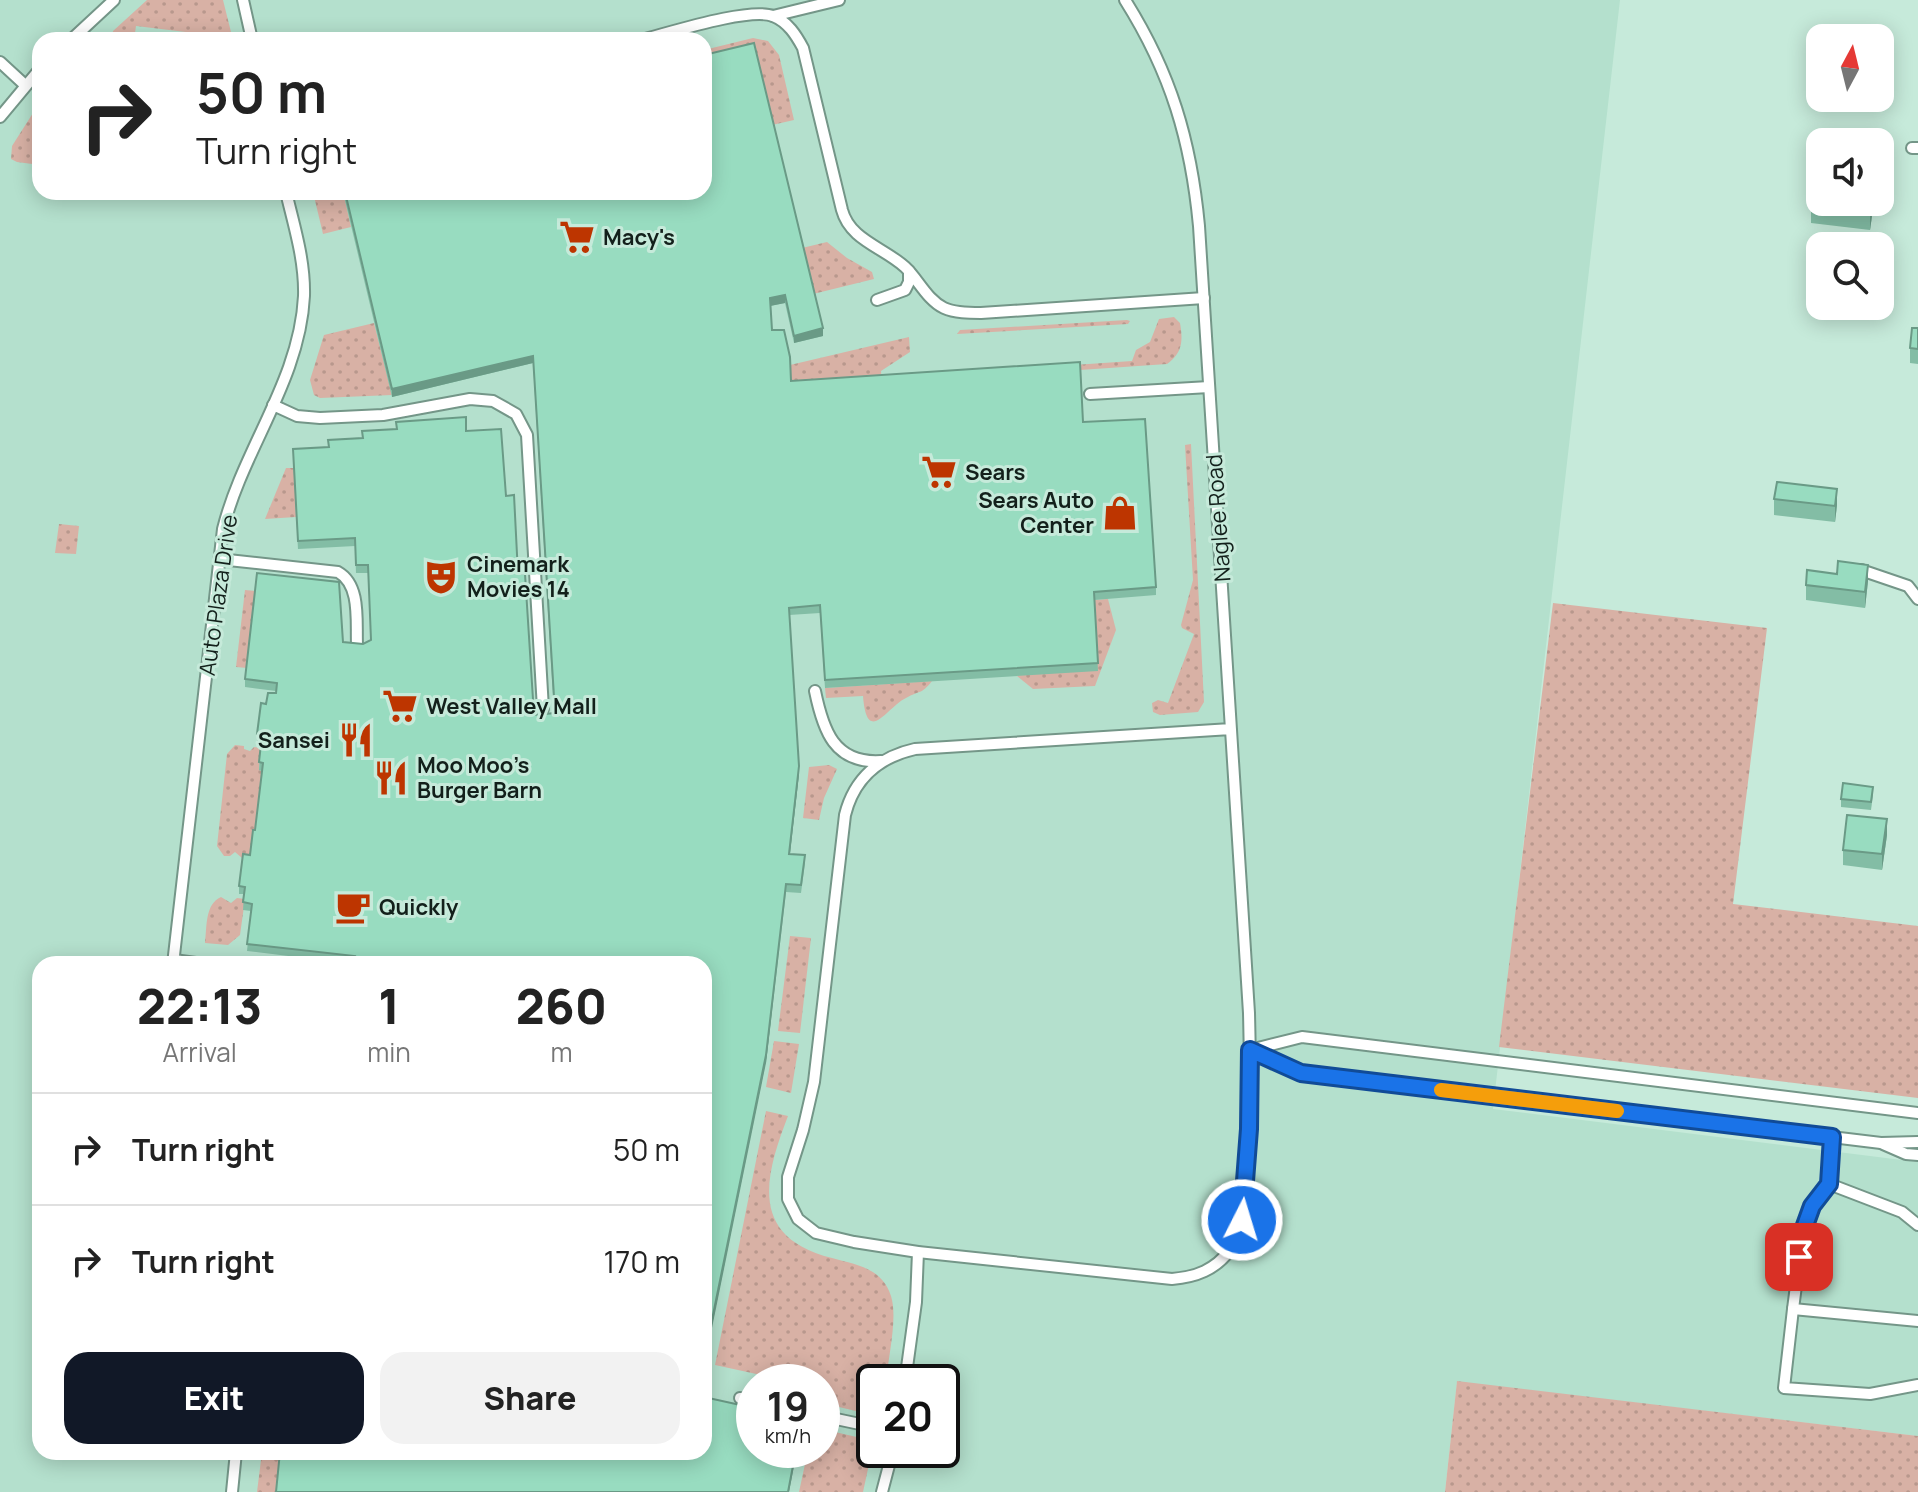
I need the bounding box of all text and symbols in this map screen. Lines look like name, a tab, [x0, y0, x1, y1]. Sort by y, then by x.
north arrow	[1806, 24, 1894, 112]
map controls	[1806, 24, 1894, 320]
text: 50 m	[196, 53, 327, 130]
icon: right	[64, 64, 168, 168]
text: Turn right	[196, 126, 357, 175]
button: sound	[1806, 128, 1894, 216]
supermarket icon: Macy's	[558, 218, 596, 256]
place label: Macy's	[603, 222, 675, 252]
button: search	[1806, 232, 1894, 320]
supermarket icon: Sears	[920, 453, 958, 491]
street label: Naglee Road	[1199, 453, 1237, 583]
place label: Sears	[965, 457, 1025, 487]
place label: Sears Auto Center	[978, 485, 1094, 540]
shop icon: Sears Auto Center	[1101, 494, 1139, 532]
street label: Auto Plaza Drive	[192, 512, 244, 678]
place label: Cinemark Movies 14	[467, 549, 570, 604]
theatre icon: Cinemark Movies 14	[422, 558, 460, 596]
supermarket icon: West Valley Mall	[381, 687, 419, 725]
place label: West Valley Mall	[426, 691, 597, 721]
restaurant icon: Sansei	[337, 721, 375, 759]
place label: Sansei	[258, 725, 330, 755]
place label: Moo Moo’s Burger Barn	[417, 750, 542, 805]
restaurant icon: Moo Moo’s Burger Barn	[372, 759, 410, 797]
cafe icon: Quickly	[334, 888, 372, 926]
place label: Quickly	[379, 892, 459, 922]
text: 22:13	[137, 973, 262, 1038]
text: 1	[378, 973, 400, 1038]
text: 260	[516, 973, 607, 1038]
text: Arrival	[163, 1034, 237, 1070]
text: min	[367, 1034, 411, 1070]
text: m	[550, 1034, 572, 1070]
icon: right	[64, 1127, 108, 1171]
text: Turn right	[132, 1129, 275, 1170]
text: 50 m	[613, 1129, 680, 1170]
position arrow	[1200, 1178, 1284, 1262]
pin	[1765, 1223, 1833, 1291]
icon: arrive	[1777, 1235, 1821, 1279]
icon: right	[64, 1239, 108, 1283]
text: Turn right	[132, 1241, 275, 1282]
text: 170 m	[603, 1241, 680, 1282]
button: Exit	[64, 1352, 364, 1444]
button: Share	[380, 1352, 680, 1444]
speed limit sign: 20	[856, 1364, 960, 1468]
text: 19	[767, 1378, 809, 1433]
text: km/h	[765, 1422, 811, 1449]

